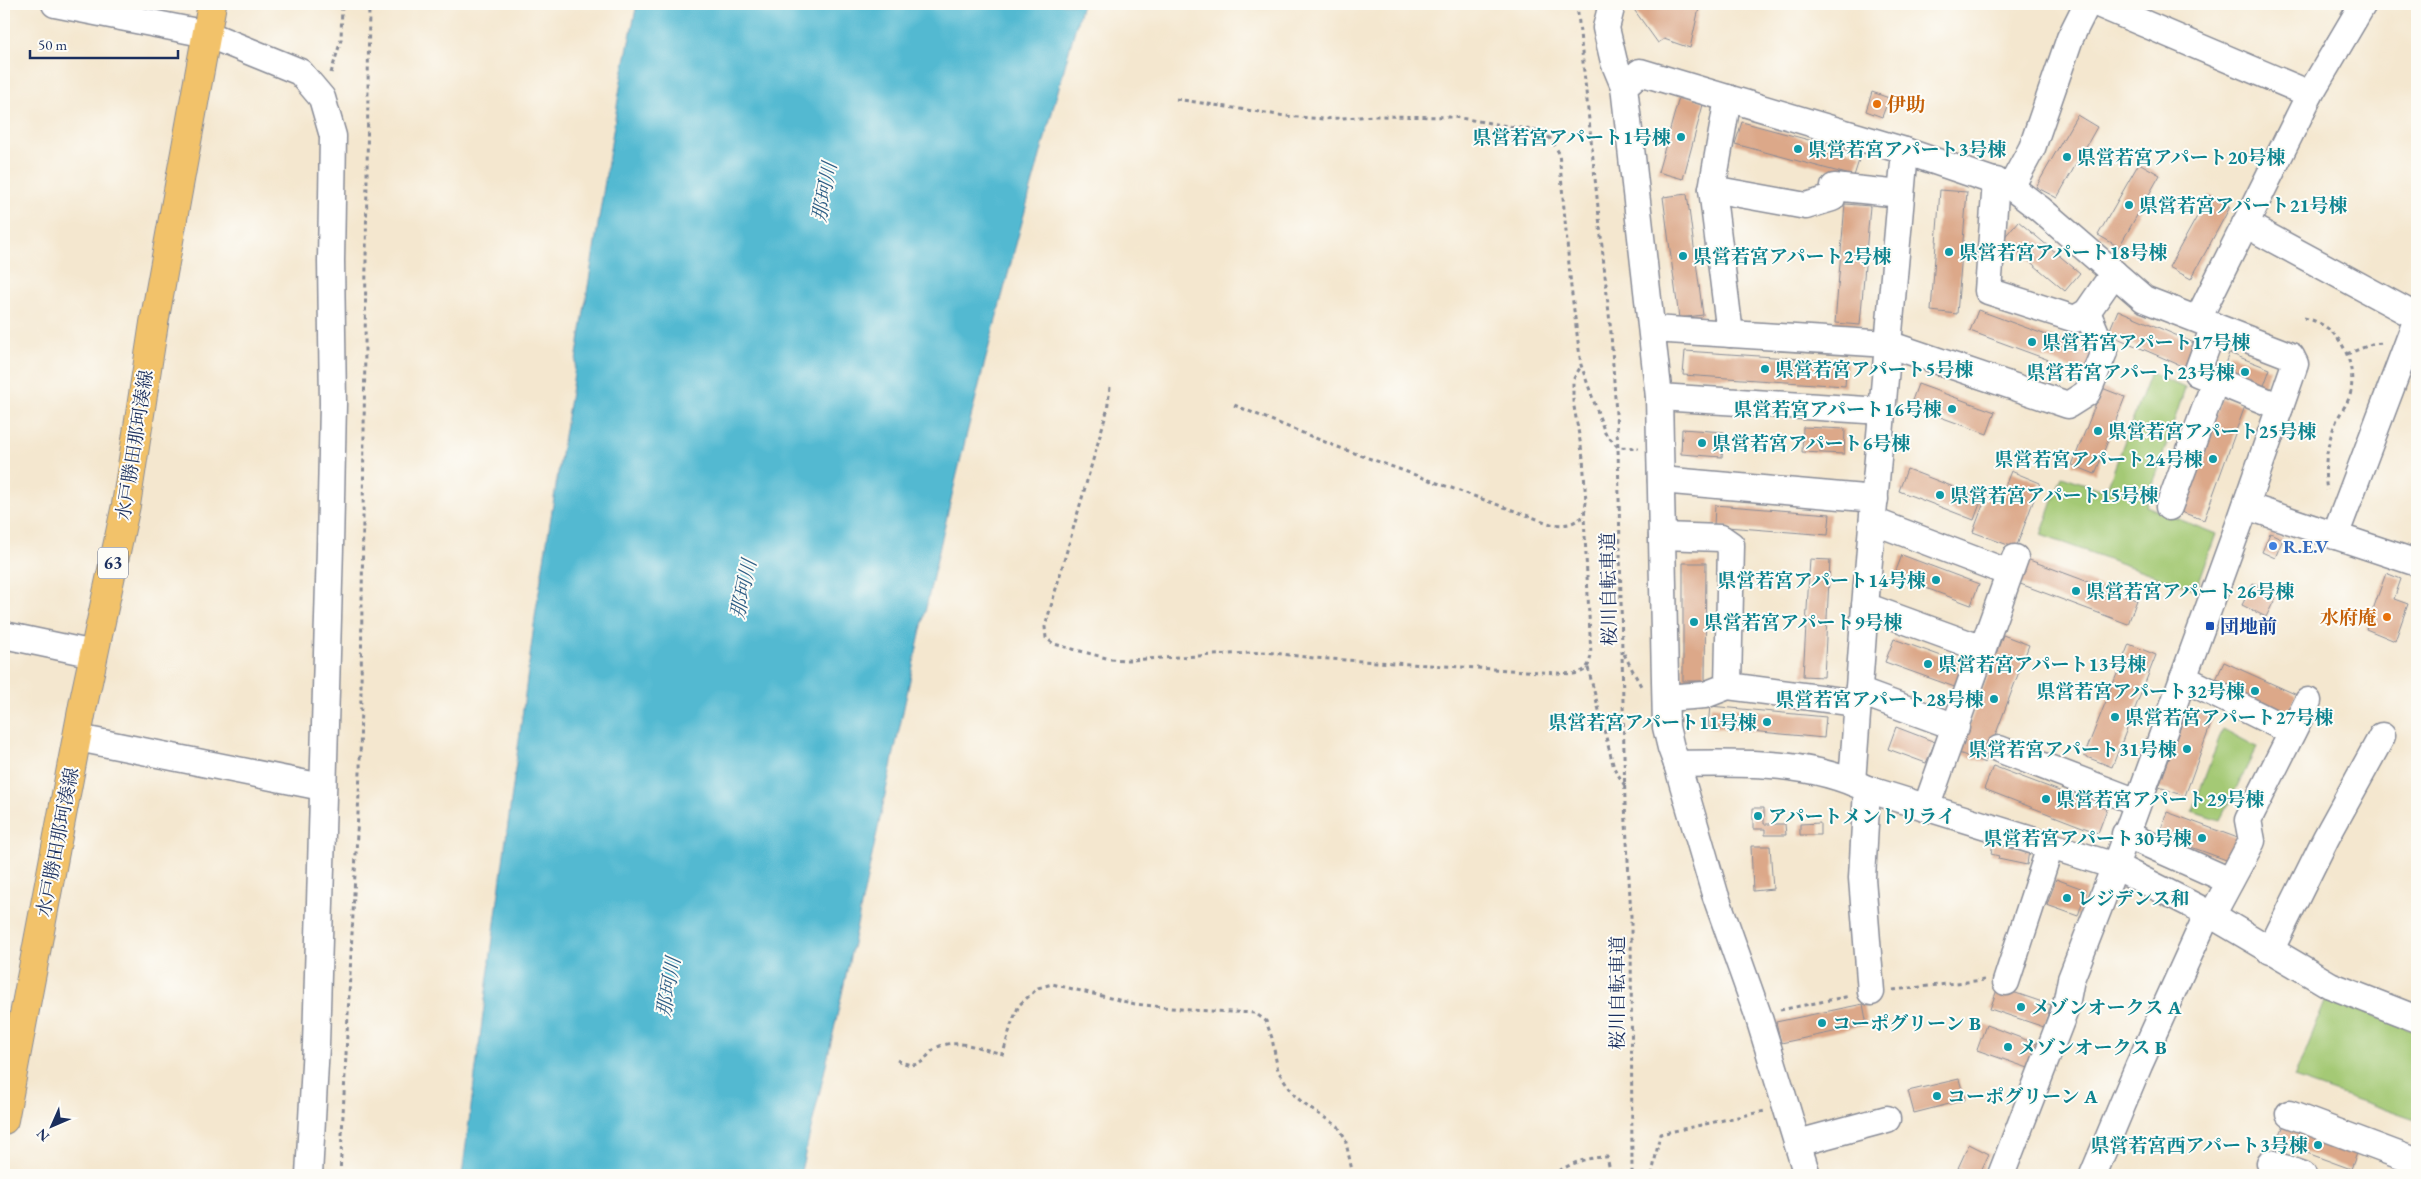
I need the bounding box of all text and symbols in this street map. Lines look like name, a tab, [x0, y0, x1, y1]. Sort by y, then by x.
scale bar	[30, 28, 178, 60]
text: 50 m	[38, 35, 67, 54]
place label: 伊助	[1887, 92, 1925, 117]
marker: 伊助	[1871, 98, 1883, 110]
place label: 県営若宮アパート1号棟	[1472, 125, 1671, 150]
marker: 県営若宮アパート1号棟	[1675, 131, 1687, 143]
place label: 県営若宮アパート3号棟	[1808, 137, 2007, 162]
marker: 県営若宮アパート3号棟	[1792, 143, 1804, 155]
place label: 県営若宮アパート20号棟	[2077, 145, 2286, 170]
marker: 県営若宮アパート20号棟	[2061, 151, 2073, 163]
water label: 那珂川	[806, 158, 843, 224]
place label: 県営若宮アパート21号棟	[2139, 193, 2348, 218]
marker: 県営若宮アパート21号棟	[2123, 199, 2135, 211]
place label: 県営若宮アパート18号棟	[1959, 240, 2168, 265]
place label: 県営若宮アパート2号棟	[1693, 244, 1892, 269]
marker: 県営若宮アパート18号棟	[1943, 246, 1955, 258]
marker: 県営若宮アパート2号棟	[1677, 250, 1689, 262]
place label: 県営若宮アパート17号棟	[2042, 330, 2251, 355]
marker: 県営若宮アパート17号棟	[2026, 336, 2038, 348]
place label: 県営若宮アパート5号棟	[1775, 357, 1974, 382]
place label: 県営若宮アパート23号棟	[2026, 360, 2235, 385]
marker: 県営若宮アパート5号棟	[1759, 363, 1771, 375]
marker: 県営若宮アパート23号棟	[2239, 366, 2251, 378]
street label: 水戸勝田那珂湊線	[110, 368, 159, 522]
place label: 県営若宮アパート16号棟	[1733, 397, 1942, 422]
marker: 県営若宮アパート16号棟	[1946, 403, 1958, 415]
place label: 県営若宮アパート25号棟	[2108, 419, 2317, 444]
marker: 県営若宮アパート25号棟	[2092, 425, 2104, 437]
place label: 県営若宮アパート6号棟	[1712, 431, 1911, 456]
marker: 県営若宮アパート6号棟	[1696, 437, 1708, 449]
place label: 県営若宮アパート24号棟	[1994, 447, 2203, 472]
marker: 県営若宮アパート24号棟	[2207, 453, 2219, 465]
place label: 県営若宮アパート15号棟	[1950, 483, 2159, 508]
marker: 県営若宮アパート15号棟	[1934, 489, 1946, 501]
street label: 桜川自転車道	[1595, 532, 1622, 646]
place label: R.E.V	[2283, 534, 2329, 559]
marker: R.E.V	[2267, 540, 2279, 552]
road number: 63	[98, 548, 128, 578]
water label: 那珂川	[724, 555, 762, 621]
place label: 県営若宮アパート14号棟	[1717, 568, 1926, 593]
marker: 県営若宮アパート14号棟	[1930, 574, 1942, 586]
place label: 県営若宮アパート26号棟	[2086, 579, 2295, 604]
marker: 県営若宮アパート26号棟	[2070, 585, 2082, 597]
place label: 水府庵	[2320, 605, 2377, 630]
place label: 県営若宮アパート9号棟	[1704, 610, 1903, 635]
marker: 水府庵	[2381, 611, 2393, 623]
place label: 団地前	[2220, 614, 2277, 639]
marker: 県営若宮アパート9号棟	[1688, 616, 1700, 628]
marker: 団地前	[2204, 620, 2216, 632]
place label: 県営若宮アパート13号棟	[1938, 652, 2147, 677]
marker: 県営若宮アパート13号棟	[1922, 658, 1934, 670]
place label: 県営若宮アパート32号棟	[2036, 679, 2245, 704]
marker: 県営若宮アパート32号棟	[2249, 685, 2261, 697]
place label: 県営若宮アパート28号棟	[1775, 687, 1984, 712]
marker: 県営若宮アパート28号棟	[1988, 693, 2000, 705]
place label: 県営若宮アパート27号棟	[2125, 705, 2334, 730]
place label: 県営若宮アパート11号棟	[1548, 710, 1757, 735]
marker: 県営若宮アパート27号棟	[2109, 711, 2121, 723]
marker: 県営若宮アパート11号棟	[1761, 716, 1773, 728]
place label: 県営若宮アパート31号棟	[1968, 737, 2177, 762]
marker: 県営若宮アパート31号棟	[2181, 743, 2193, 755]
street label: 水戸勝田那珂湊線	[31, 765, 84, 919]
place label: 県営若宮アパート29号棟	[2056, 787, 2265, 812]
marker: 県営若宮アパート29号棟	[2040, 793, 2052, 805]
place label: アパートメントリライ	[1768, 804, 1956, 829]
marker: アパートメントリライ	[1752, 810, 1764, 822]
place label: 県営若宮アパート30号棟	[1983, 826, 2192, 851]
marker: 県営若宮アパート30号棟	[2196, 832, 2208, 844]
place label: レジデンス和	[2077, 886, 2190, 911]
marker: レジデンス和	[2061, 892, 2073, 904]
street label: 桜川自転車道	[1605, 936, 1630, 1050]
water label: 那珂川	[650, 953, 686, 1019]
place label: メゾンオークス A	[2031, 995, 2182, 1020]
marker: メゾンオークス A	[2015, 1001, 2027, 1013]
place label: コーポグリーン B	[1832, 1011, 1981, 1036]
marker: コーポグリーン B	[1816, 1017, 1828, 1029]
place label: メゾンオークス B	[2018, 1035, 2167, 1060]
marker: メゾンオークス B	[2002, 1041, 2014, 1053]
place label: コーポグリーン A	[1947, 1084, 2098, 1109]
marker: コーポグリーン A	[1931, 1090, 1943, 1102]
north arrow	[28, 1102, 78, 1152]
text: N	[32, 1124, 53, 1146]
place label: 県営若宮西アパート3号棟	[2090, 1133, 2308, 1158]
marker: 県営若宮西アパート3号棟	[2312, 1139, 2324, 1151]

